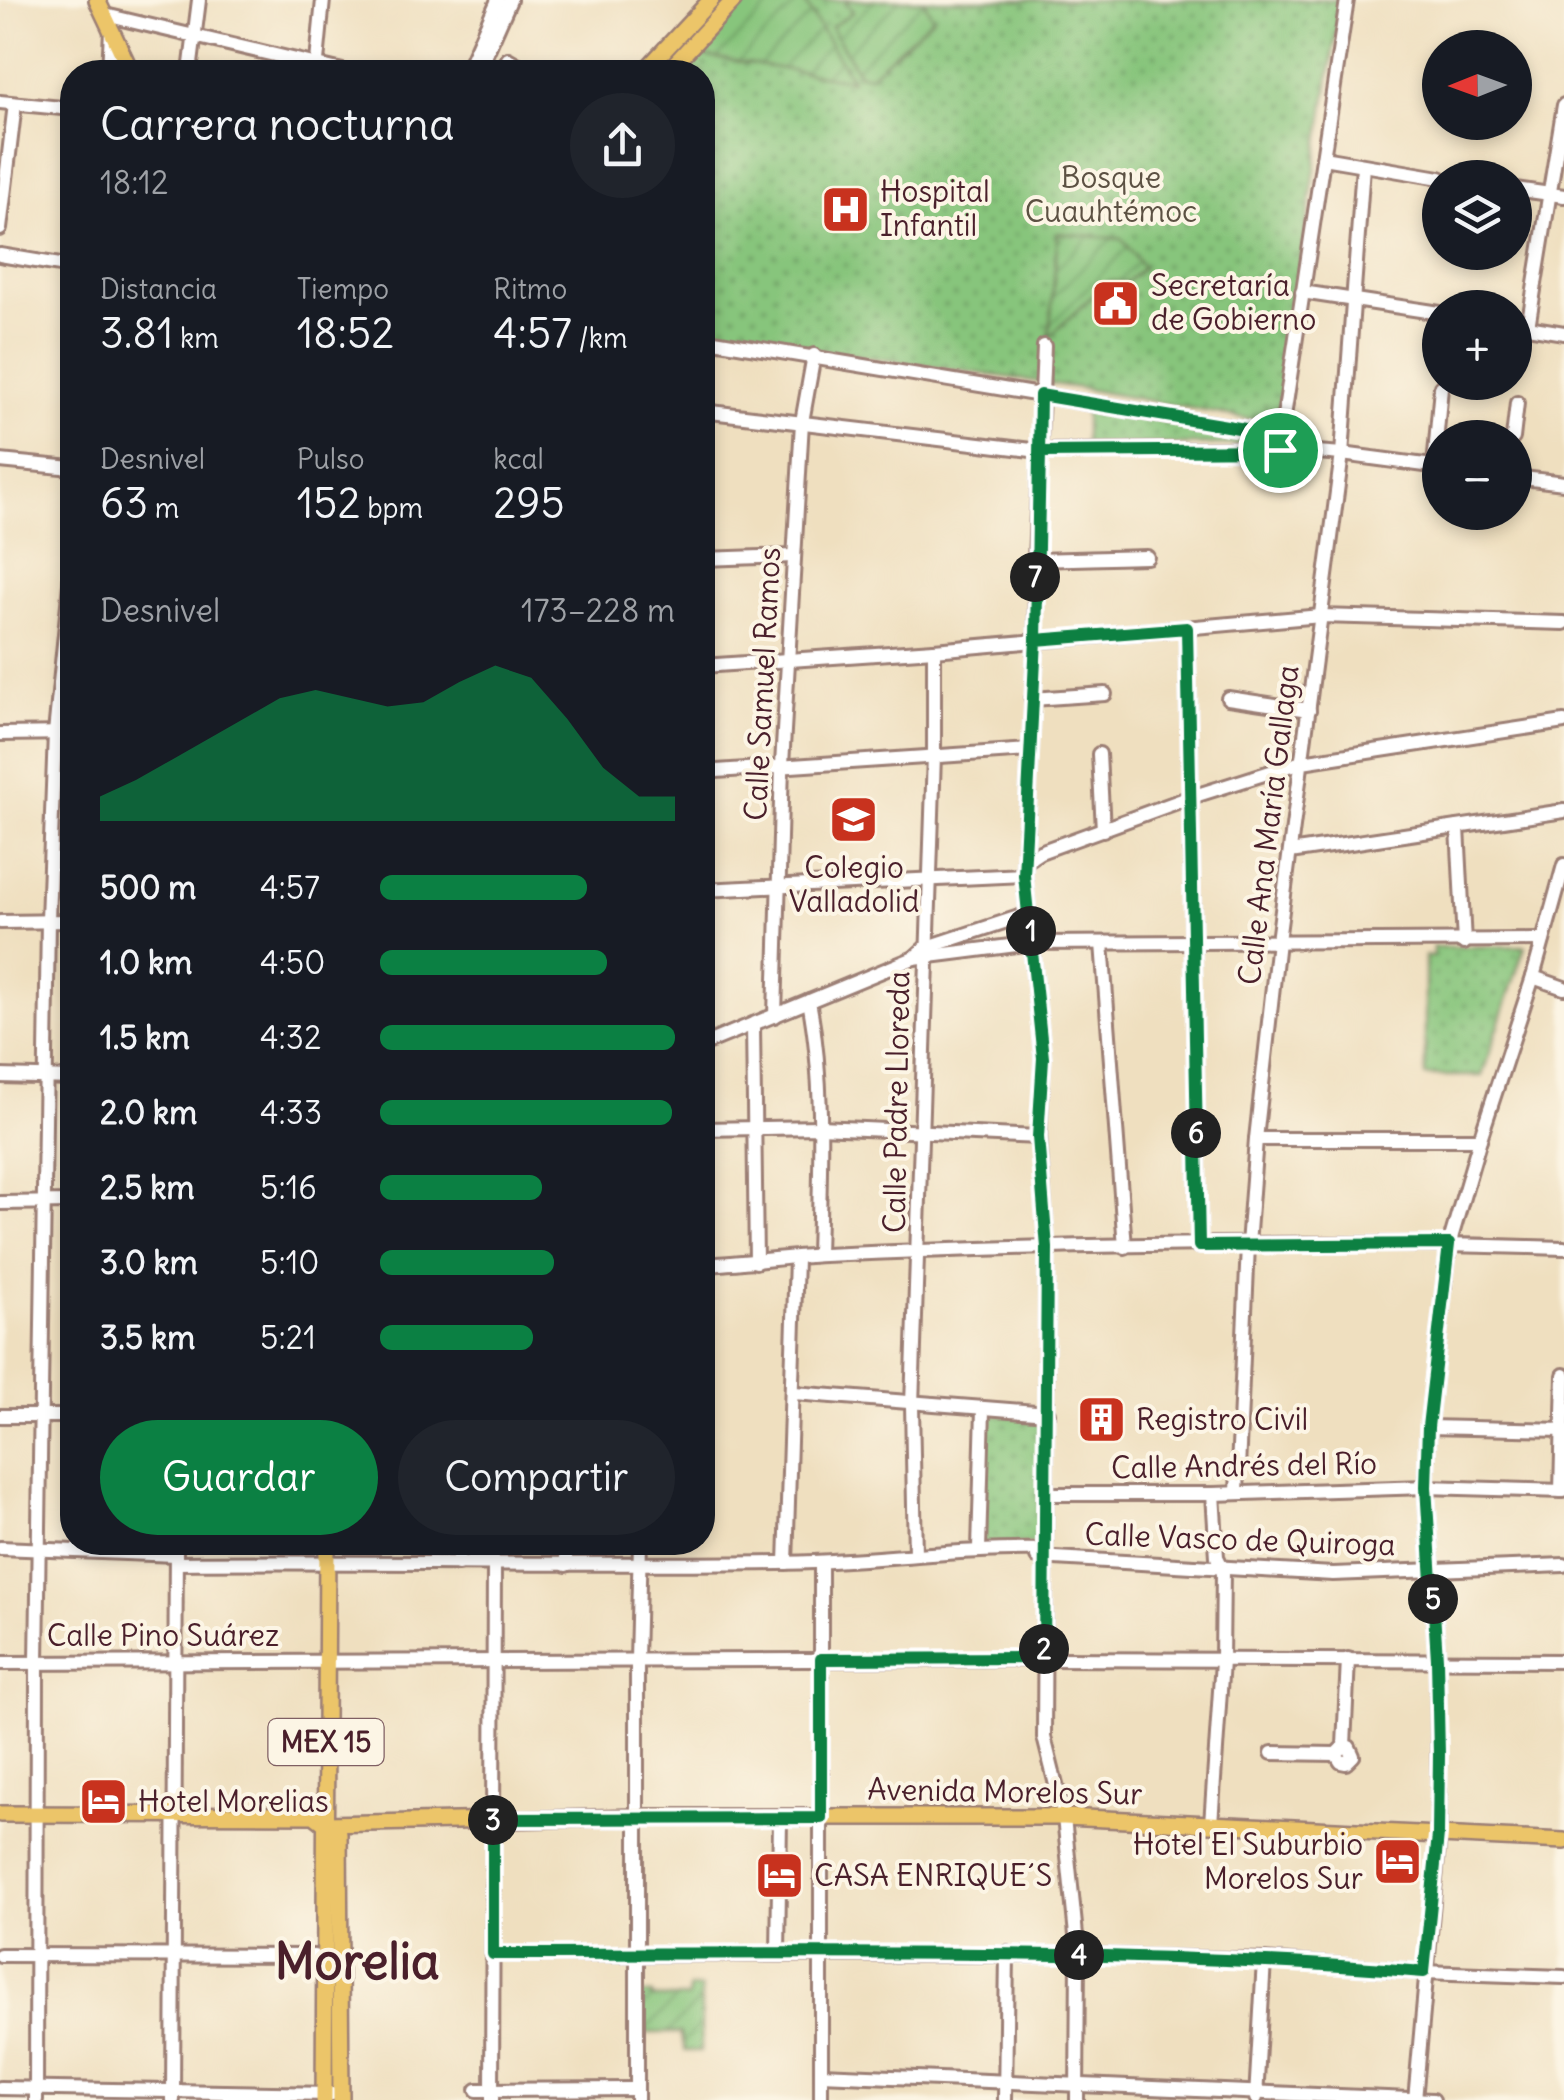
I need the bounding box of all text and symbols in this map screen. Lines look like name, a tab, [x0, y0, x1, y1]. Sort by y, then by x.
north arrow	[1422, 30, 1532, 140]
map controls	[1422, 30, 1532, 530]
button: share	[570, 93, 675, 198]
text: Carrera nocturna	[100, 96, 455, 152]
park label: Bosque Cuauhtémoc	[1025, 158, 1197, 230]
button: layers	[1422, 160, 1532, 270]
text: 18:12	[100, 162, 169, 203]
place label: Hospital Infantil	[880, 172, 990, 244]
hospital icon: Hospital Infantil	[819, 183, 871, 235]
place label: Secretaría de Gobierno	[1151, 266, 1316, 338]
text: Distancia	[100, 271, 217, 307]
text: Tiempo	[297, 271, 389, 307]
text: Ritmo	[493, 271, 567, 307]
public building icon: Secretaría de Gobierno	[1090, 277, 1142, 329]
button: +	[1422, 290, 1532, 400]
text: 3.81	[100, 307, 173, 359]
text: 18:52	[297, 307, 394, 359]
text: 4:57	[493, 307, 572, 359]
text: km	[173, 320, 219, 356]
text: /km	[572, 320, 628, 356]
pin	[1238, 408, 1323, 493]
button: −	[1422, 420, 1532, 530]
icon: arrive	[1253, 423, 1308, 478]
text: Desnivel	[100, 441, 205, 477]
text: Pulso	[297, 441, 365, 477]
text: kcal	[493, 441, 544, 477]
text: 63	[100, 477, 148, 529]
text: 152	[297, 477, 361, 529]
text: 295	[493, 477, 565, 529]
text: m	[148, 490, 179, 526]
text: bpm	[361, 490, 423, 526]
street label: Calle Samuel Ramos	[736, 546, 788, 822]
pin: 7	[1010, 552, 1060, 602]
text: 7	[1028, 559, 1042, 595]
text: Desnivel	[100, 590, 220, 631]
text: 173–228 m	[521, 590, 675, 631]
street label: Calle Ana María Gallaga	[1230, 663, 1306, 987]
school or university icon: Colegio Valladolid	[828, 793, 880, 845]
place label: Colegio Valladolid	[789, 848, 919, 920]
text: 500 m	[100, 867, 196, 908]
text: 4:57	[260, 867, 320, 908]
pin: 1	[1006, 906, 1056, 956]
text: 1	[1025, 913, 1037, 949]
text: 1.0 km	[100, 942, 192, 983]
text: 4:50	[260, 942, 325, 983]
street label: Calle Padre Lloreda	[875, 971, 917, 1233]
text: 1.5 km	[100, 1017, 190, 1058]
text: 4:32	[260, 1017, 321, 1058]
text: 2.0 km	[100, 1092, 197, 1133]
text: 4:33	[260, 1092, 322, 1133]
pin: 6	[1171, 1108, 1221, 1158]
text: 6	[1188, 1115, 1204, 1151]
text: 2.5 km	[100, 1167, 195, 1208]
text: 5:16	[260, 1167, 317, 1208]
text: 3.0 km	[100, 1242, 198, 1283]
text: 5:10	[260, 1242, 319, 1283]
text: 3.5 km	[100, 1317, 195, 1358]
text: 5:21	[260, 1317, 316, 1358]
building icon: Registro Civil	[1075, 1394, 1127, 1446]
place label: Registro Civil	[1136, 1400, 1308, 1438]
button: Guardar	[100, 1420, 378, 1535]
button: Compartir	[398, 1420, 675, 1535]
street label: Calle Andrés del Río	[1111, 1444, 1377, 1486]
street label: Calle Vasco de Quiroga	[1084, 1515, 1396, 1563]
pin: 5	[1408, 1574, 1458, 1624]
text: 5	[1425, 1581, 1441, 1617]
street label: Calle Pino Suárez	[47, 1616, 279, 1654]
pin: 2	[1019, 1624, 1069, 1674]
text: 2	[1036, 1631, 1052, 1667]
road number: MEX 15	[268, 1719, 384, 1765]
street label: Avenida Morelos Sur	[867, 1770, 1143, 1812]
hotel icon: Hotel Morelias	[77, 1776, 129, 1828]
place label: Hotel Morelias	[138, 1782, 329, 1820]
pin: 3	[468, 1795, 518, 1845]
text: 3	[485, 1802, 501, 1838]
place label: Hotel El Suburbio Morelos Sur	[1133, 1825, 1363, 1897]
hotel icon: Hotel El Suburbio Morelos Sur	[1372, 1836, 1424, 1888]
hotel icon: CASA ENRIQUE´S	[753, 1850, 805, 1902]
place label: CASA ENRIQUE´S	[814, 1856, 1052, 1894]
district label: Morelia	[274, 1930, 440, 1993]
pin: 4	[1054, 1930, 1104, 1980]
text: 4	[1071, 1937, 1087, 1973]

